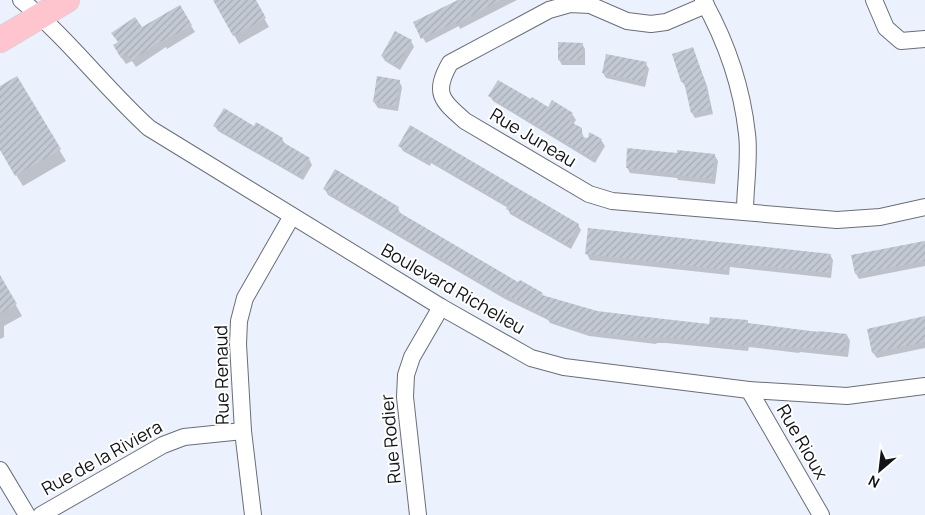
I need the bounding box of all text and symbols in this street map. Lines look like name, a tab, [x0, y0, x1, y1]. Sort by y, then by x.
street label: Rue Juneau	[486, 102, 581, 172]
street label: Boulevard Richelieu	[377, 237, 530, 339]
street label: Rue Renaud	[208, 325, 234, 425]
street label: Rue Rodier	[374, 393, 406, 485]
street label: Rue Rioux	[772, 400, 834, 484]
street label: Rue de la Riviera	[37, 414, 166, 500]
north arrow	[855, 445, 905, 495]
text: N	[865, 471, 883, 493]

